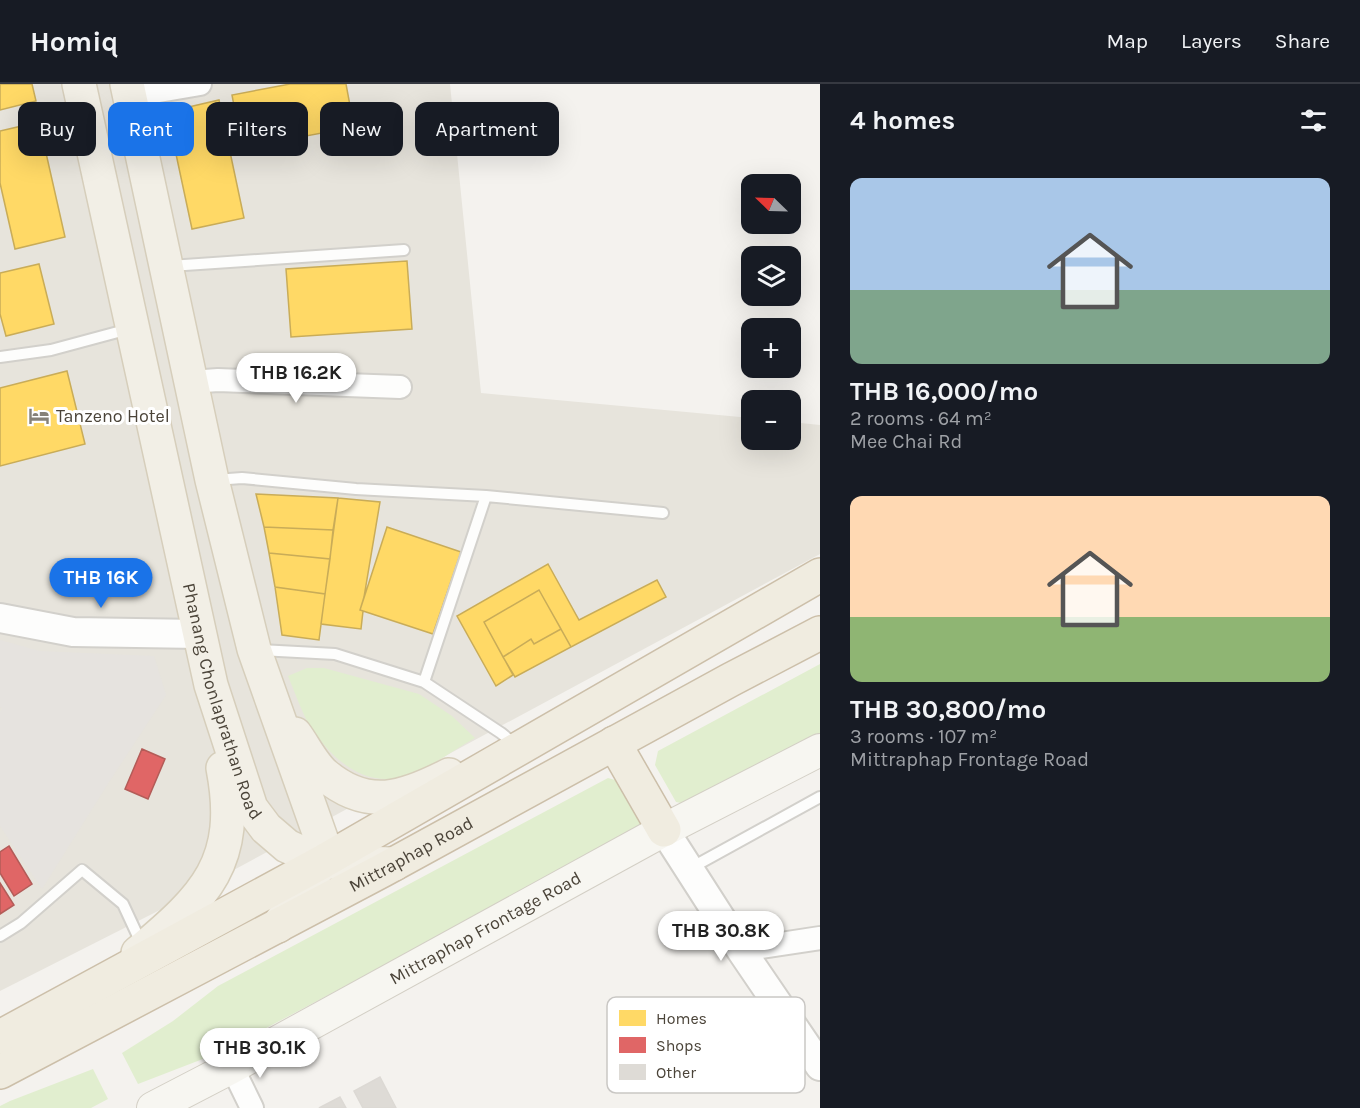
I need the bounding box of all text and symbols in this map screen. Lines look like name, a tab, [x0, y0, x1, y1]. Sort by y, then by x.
text: Homiq	[30, 25, 118, 58]
text: Map	[1106, 29, 1148, 53]
text: Layers	[1181, 29, 1242, 53]
text: Share	[1275, 29, 1330, 53]
chip: Buy	[18, 102, 96, 156]
chip: Rent	[108, 102, 194, 156]
chip: Filters	[206, 102, 308, 156]
chip: New	[320, 102, 403, 156]
chip: Apartment	[415, 102, 559, 156]
icon: filters	[1297, 104, 1330, 137]
text: 4 homes	[850, 105, 955, 136]
north arrow	[741, 174, 801, 234]
map controls	[741, 174, 801, 450]
icon: home	[1036, 217, 1144, 325]
button: layers	[741, 246, 801, 306]
button: +	[741, 318, 801, 378]
pin: THB 16.2K	[227, 353, 365, 404]
text: THB 16.2K	[250, 361, 342, 384]
text: THB 16,000/mo	[850, 376, 1038, 407]
button: −	[741, 390, 801, 450]
hotel icon: Tanzeno Hotel	[27, 404, 51, 428]
place label: Tanzeno Hotel	[56, 405, 170, 427]
text: 2 rooms · 64 m²	[850, 407, 992, 430]
text: Mee Chai Rd	[850, 430, 962, 453]
icon: home	[1036, 535, 1144, 643]
pin: THB 16K	[46, 558, 156, 609]
text: THB 16K	[63, 566, 139, 589]
street label: Phanang Chonlaprathan Road	[178, 581, 267, 824]
text: THB 30,800/mo	[850, 694, 1046, 725]
text: 3 rooms · 107 m²	[850, 725, 997, 748]
text: Mittraphap Frontage Road	[850, 748, 1089, 771]
street label: Mittraphap Road	[345, 812, 477, 897]
street label: Mittraphap Frontage Road	[386, 867, 585, 989]
pin: THB 30.8K	[652, 911, 790, 962]
text: THB 30.8K	[672, 919, 770, 942]
legend	[607, 997, 805, 1093]
text: Homes	[656, 1009, 707, 1028]
pin: THB 30.1K	[191, 1028, 329, 1079]
text: THB 30.1K	[214, 1036, 306, 1059]
text: Shops	[656, 1036, 702, 1055]
text: Other	[656, 1063, 696, 1082]

